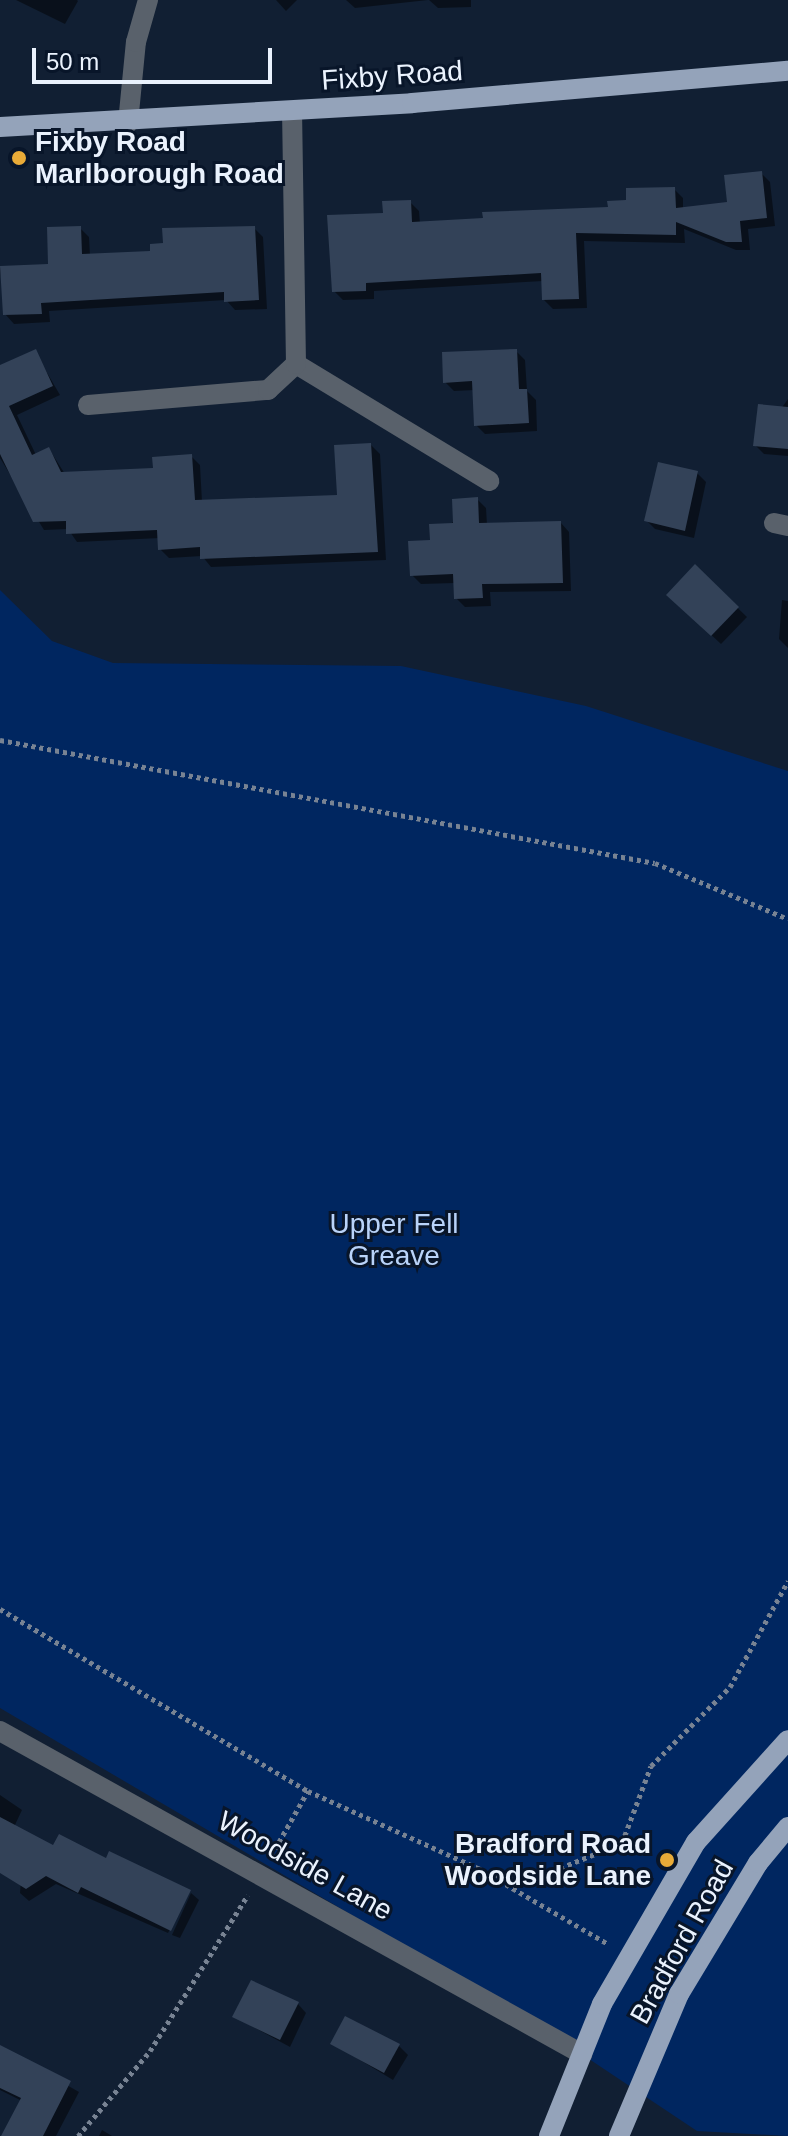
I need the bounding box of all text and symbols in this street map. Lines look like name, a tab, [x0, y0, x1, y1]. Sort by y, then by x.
scale bar	[36, 32, 276, 82]
text: 50 m	[46, 48, 99, 75]
street label: Fixby Road	[320, 54, 464, 98]
place label: Fixby Road Marlborough Road	[35, 125, 284, 191]
marker: Fixby Road Marlborough Road	[10, 149, 28, 167]
park label: Upper Fell Greave	[329, 1207, 459, 1273]
street label: Woodside Lane	[212, 1804, 398, 1928]
place label: Bradford Road Woodside Lane	[445, 1827, 651, 1893]
marker: Bradford Road Woodside Lane	[658, 1851, 676, 1869]
street label: Bradford Road	[623, 1854, 741, 2030]

